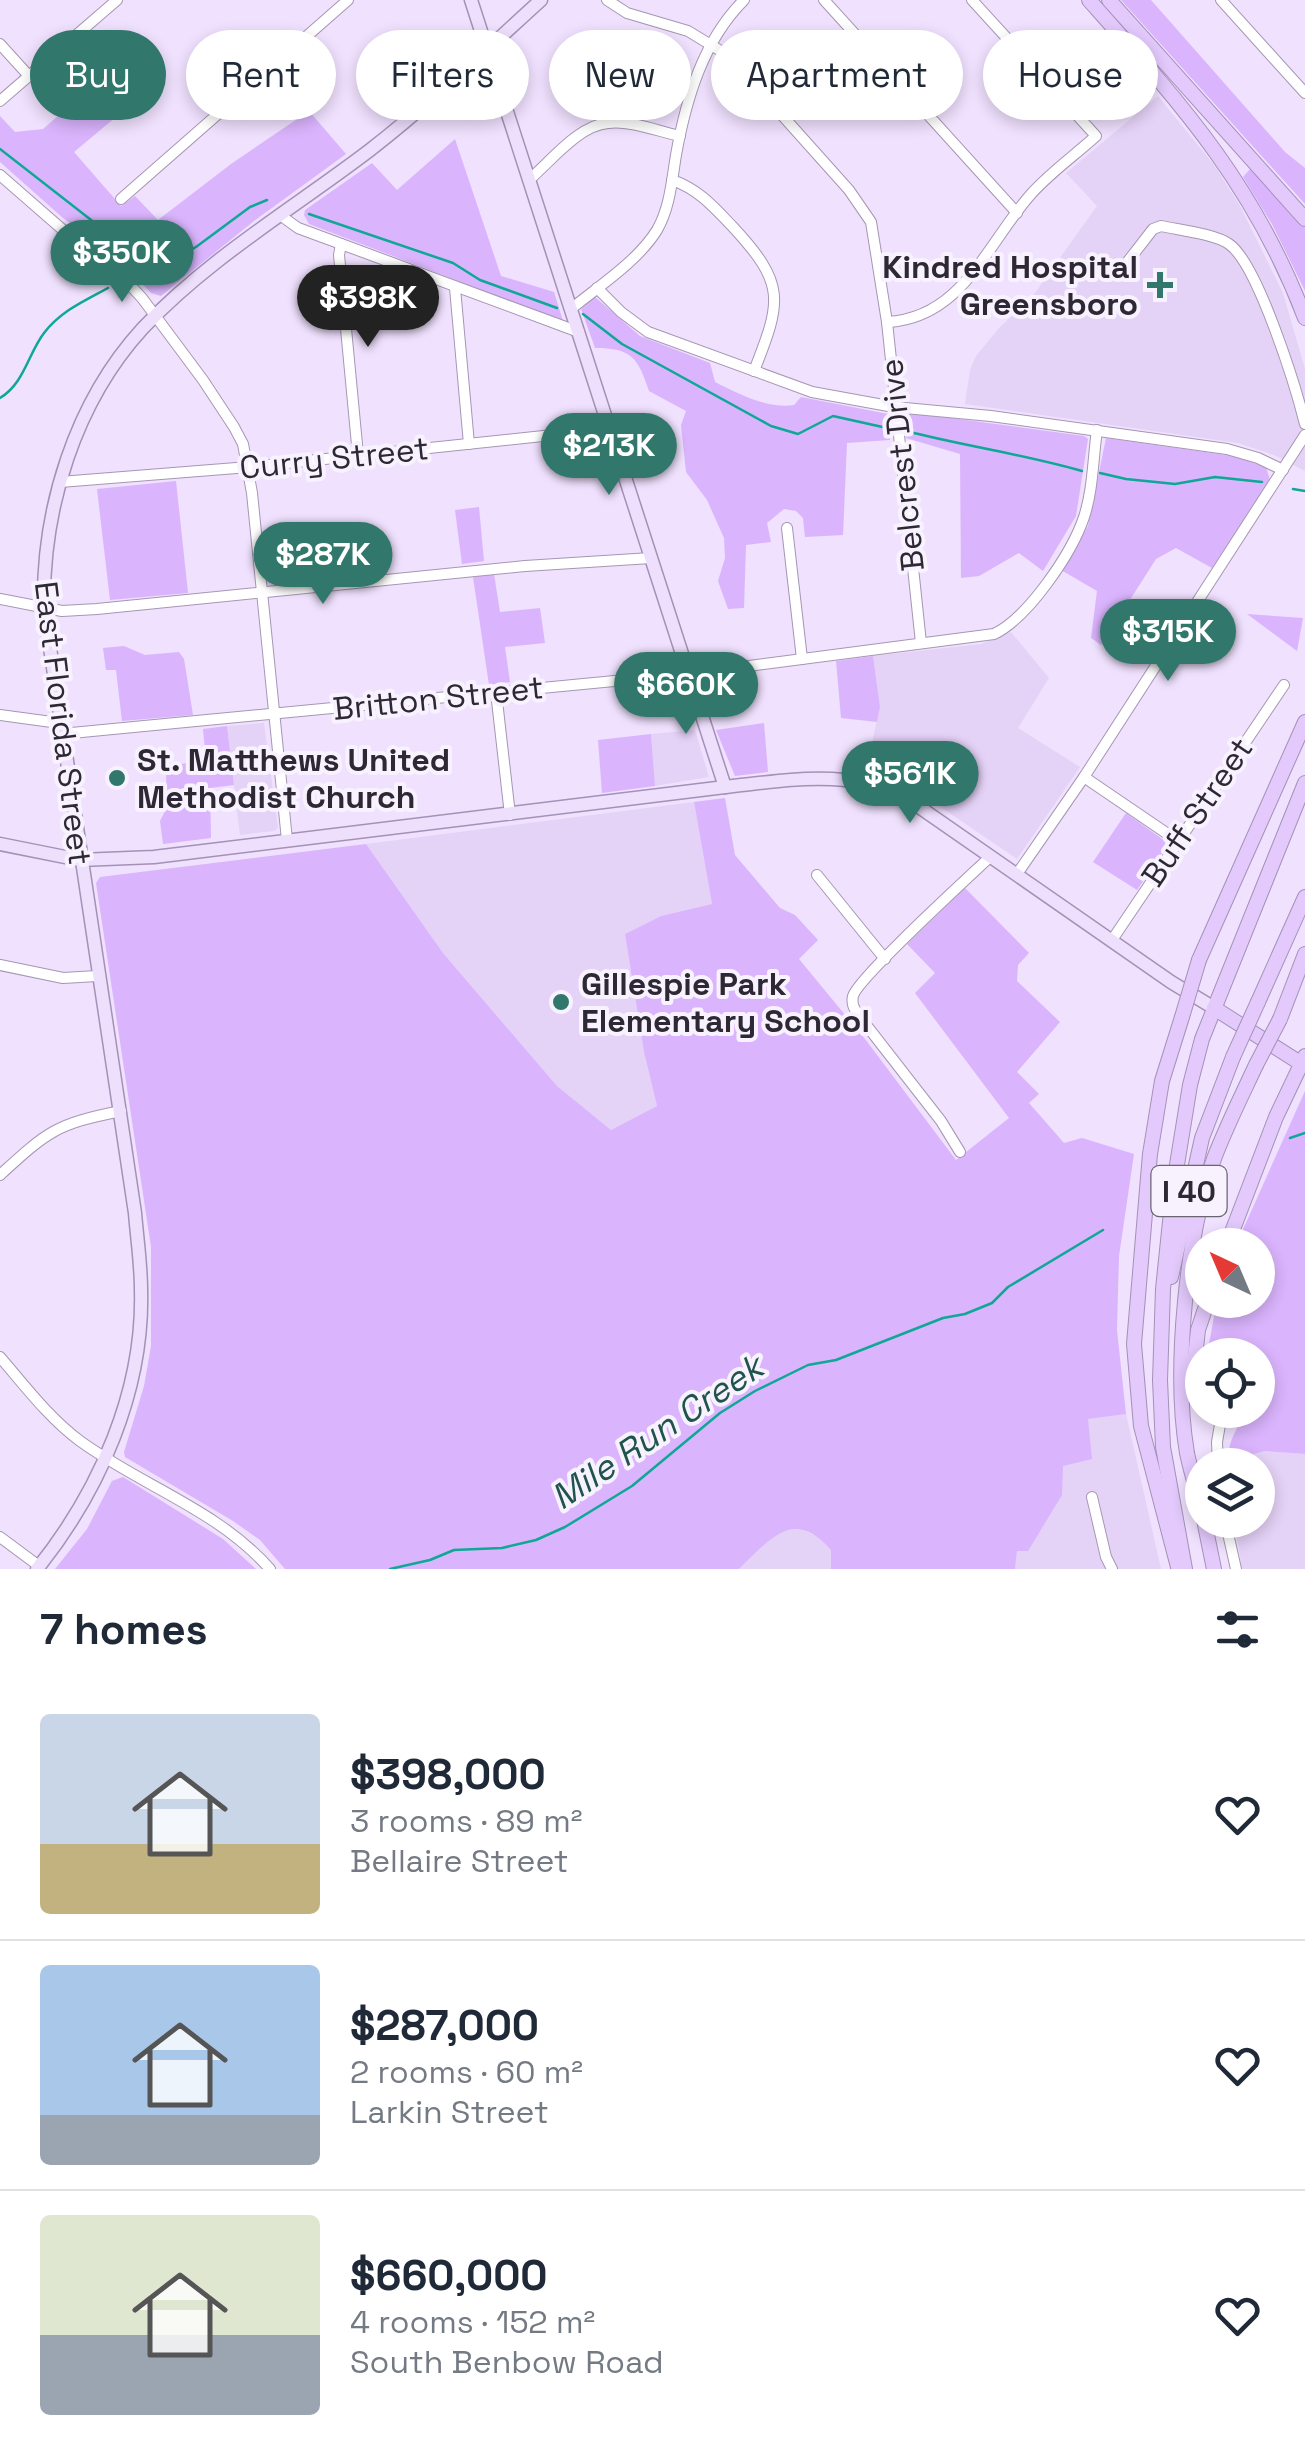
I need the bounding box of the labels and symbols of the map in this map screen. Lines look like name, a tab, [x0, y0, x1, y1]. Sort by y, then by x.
pin: $350K	[52, 220, 192, 305]
place label: Kindred Hospital Greensboro	[882, 247, 1138, 324]
pin: $398K	[298, 265, 438, 350]
marker: Kindred Hospital Greensboro	[1147, 272, 1173, 298]
street label: Belcrest Drive	[871, 357, 933, 573]
pin: $213K	[539, 413, 679, 498]
street label: Curry Street	[237, 428, 431, 488]
pin: $287K	[253, 522, 393, 607]
street label: East Florida Street	[26, 579, 100, 867]
pin: $315K	[1098, 599, 1238, 684]
pin: $660K	[616, 652, 756, 737]
street label: Britton Street	[331, 667, 545, 729]
street label: Buff Street	[1133, 730, 1261, 894]
place label: St. Matthews United Methodist Church	[137, 740, 450, 817]
pin: $561K	[840, 741, 980, 826]
marker: St. Matthews United Methodist Church	[106, 767, 128, 789]
place label: Gillespie Park Elementary School	[581, 964, 870, 1041]
marker: Gillespie Park Elementary School	[550, 991, 572, 1013]
road number: I 40	[1152, 1166, 1226, 1216]
north arrow	[1185, 1228, 1275, 1318]
water label: Mile Run Creek	[543, 1343, 775, 1519]

